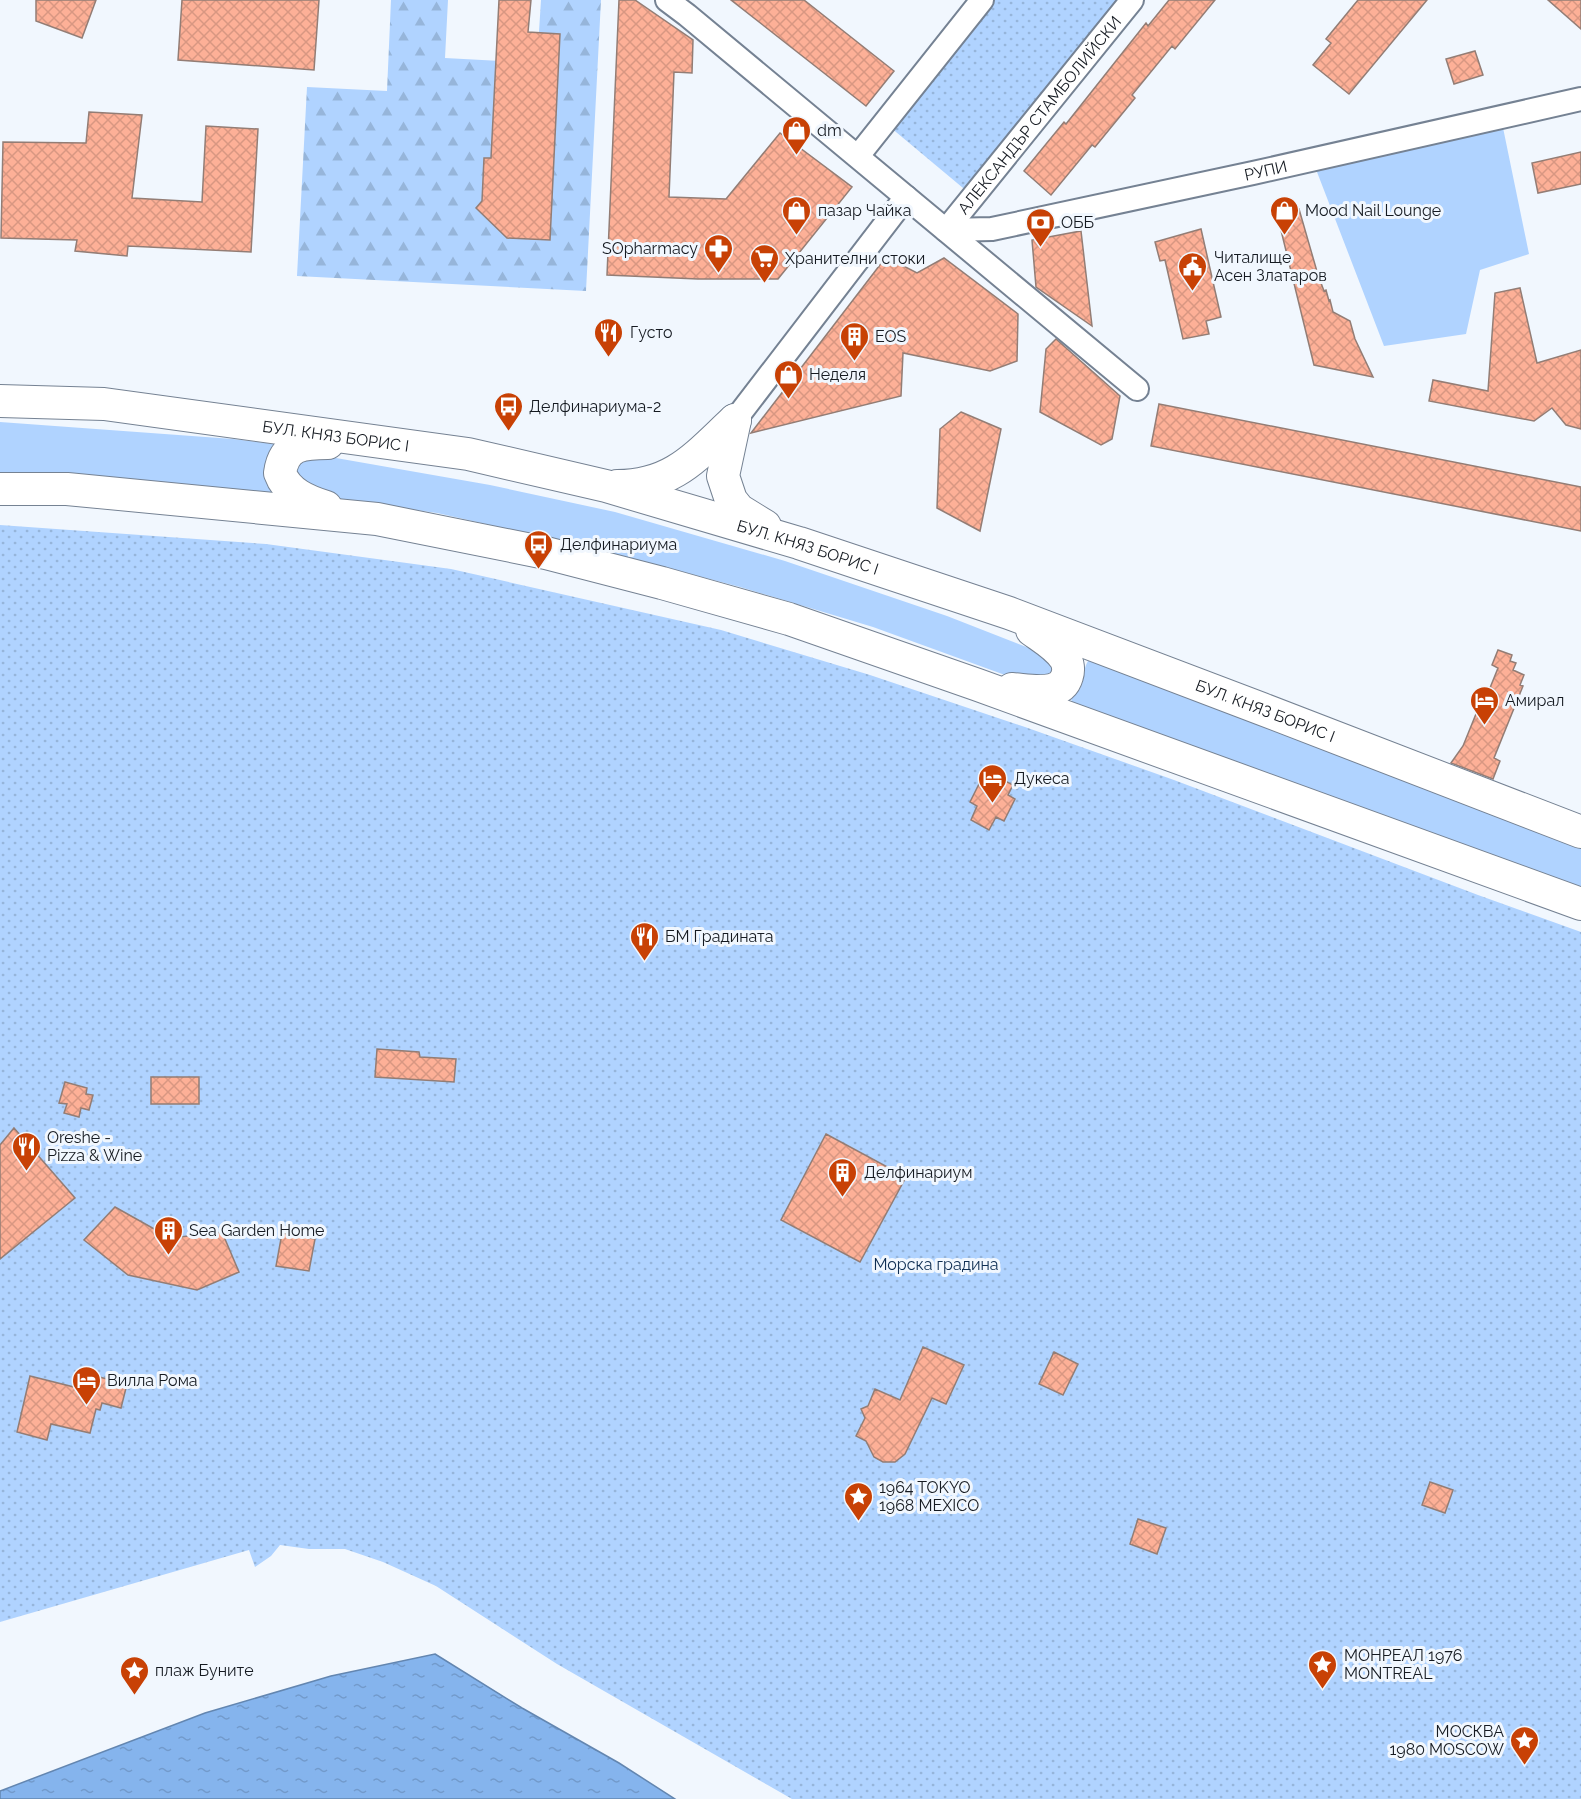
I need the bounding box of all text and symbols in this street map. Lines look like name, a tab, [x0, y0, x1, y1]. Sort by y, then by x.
street label: АЛЕКСАНДЪР СТАМБОЛИЙСКИ	[954, 12, 1125, 218]
shop icon: dm	[780, 114, 812, 156]
place label: dm	[817, 121, 842, 140]
street label: РУПИ	[1243, 157, 1289, 185]
shop icon: пазар Чайка	[781, 194, 813, 236]
shop icon: Mood Nail Lounge	[1268, 194, 1300, 236]
place label: пазар Чайка	[818, 201, 911, 220]
place label: Mood Nail Lounge	[1305, 201, 1441, 220]
bank icon: ОББ	[1024, 206, 1056, 248]
place label: ОББ	[1061, 213, 1094, 232]
pharmacy icon: SOpharmacy	[703, 232, 735, 274]
place label: SOpharmacy	[602, 239, 698, 258]
supermarket icon: Хранителни стоки	[748, 242, 780, 284]
place label: Читалище Асен Златаров	[1214, 248, 1327, 285]
place label: Хранителни стоки	[785, 249, 925, 268]
public building icon: Читалище Асен Златаров	[1177, 250, 1209, 292]
restaurant icon: Густо	[593, 316, 625, 358]
building icon: EOS	[838, 320, 870, 362]
place label: Густо	[630, 323, 673, 342]
place label: EOS	[875, 327, 907, 346]
shop icon: Неделя	[772, 358, 804, 400]
place label: Неделя	[809, 365, 866, 384]
bus stop icon: Делфинариума-2	[492, 390, 524, 432]
place label: Делфинариума-2	[529, 397, 661, 416]
street label: БУЛ. КНЯЗ БОРИС I	[261, 417, 410, 456]
street label: БУЛ. КНЯЗ БОРИС I	[735, 516, 881, 579]
bus stop icon: Делфинариума	[523, 528, 555, 570]
place label: Делфинариума	[560, 535, 677, 554]
street label: БУЛ. КНЯЗ БОРИС I	[1193, 676, 1338, 746]
hotel icon: Амирал	[1468, 684, 1500, 726]
place label: Амирал	[1505, 691, 1564, 710]
hotel icon: Дукеса	[977, 762, 1009, 804]
place label: Дукеса	[1014, 769, 1069, 788]
restaurant icon: БМ Градината	[628, 920, 660, 962]
place label: БМ Градината	[665, 927, 773, 946]
place label: Oreshe - Pizza & Wine	[47, 1128, 142, 1165]
restaurant icon: Oreshe - Pizza & Wine	[10, 1130, 42, 1172]
building icon: Делфинариум	[827, 1156, 859, 1198]
place label: Делфинариум	[864, 1163, 972, 1182]
building icon: Sea Garden Home	[152, 1214, 184, 1256]
place label: Sea Garden Home	[189, 1221, 325, 1240]
park label: Морска градина	[873, 1255, 999, 1274]
hotel icon: Вилла Рома	[70, 1364, 102, 1406]
place label: Вилла Рома	[107, 1371, 198, 1390]
place label: 1964 TOKYO 1968 MEXICO	[879, 1478, 979, 1515]
place icon: 1964 TOKYO 1968 MEXICO	[842, 1480, 874, 1522]
place label: МОНРЕАЛ 1976 MONTREAL	[1344, 1646, 1462, 1683]
place icon: МОНРЕАЛ 1976 MONTREAL	[1307, 1648, 1339, 1690]
place icon: плаж Буните	[118, 1654, 150, 1696]
place label: плаж Буните	[155, 1661, 254, 1680]
place label: МОСКВА 1980 MOSCOW	[1389, 1722, 1504, 1759]
place icon: МОСКВА 1980 MOSCOW	[1509, 1724, 1541, 1766]

